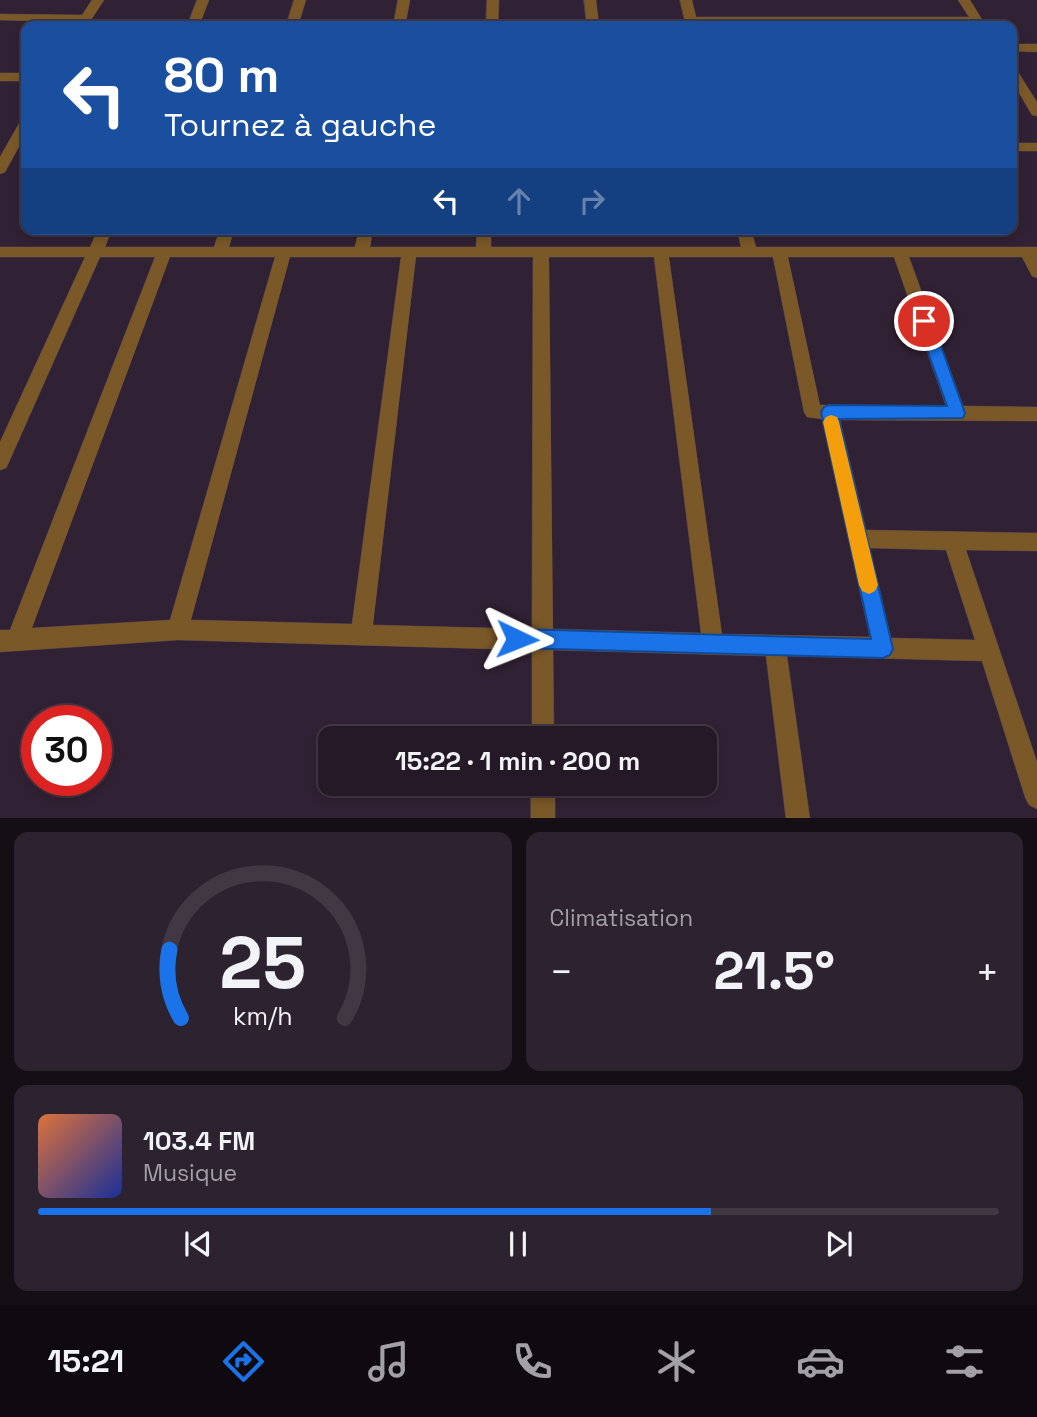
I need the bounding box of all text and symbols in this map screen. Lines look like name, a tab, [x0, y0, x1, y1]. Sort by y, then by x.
text: 80 m	[164, 44, 279, 106]
icon: left	[49, 49, 140, 140]
text: Tournez à gauche	[164, 105, 436, 145]
icon: left	[427, 182, 465, 220]
icon: ahead	[500, 182, 538, 220]
icon: right	[573, 182, 611, 220]
pin	[894, 291, 954, 351]
icon: arrive	[905, 302, 943, 340]
position arrow	[480, 602, 554, 676]
speed limit sign: 30	[21, 705, 112, 796]
text: 15:22 · 1 min · 200 m	[395, 744, 640, 778]
text: Climatisation	[550, 903, 693, 933]
text: 25	[219, 916, 306, 1009]
text: 21.5°	[713, 938, 835, 1004]
text: −	[550, 948, 573, 996]
text: +	[975, 948, 999, 996]
text: km/h	[233, 999, 293, 1031]
text: 103.4 FM	[143, 1124, 255, 1158]
text: Musique	[143, 1158, 237, 1188]
icon: previous	[179, 1225, 217, 1263]
icon: pause	[499, 1225, 537, 1263]
icon: next	[820, 1225, 858, 1263]
icon: directions	[219, 1337, 268, 1386]
icon: music	[364, 1337, 413, 1386]
icon: phone	[508, 1337, 557, 1386]
icon: climate	[652, 1337, 701, 1386]
icon: car	[796, 1337, 845, 1386]
icon: filters	[940, 1337, 989, 1386]
text: 15:21	[48, 1341, 124, 1381]

